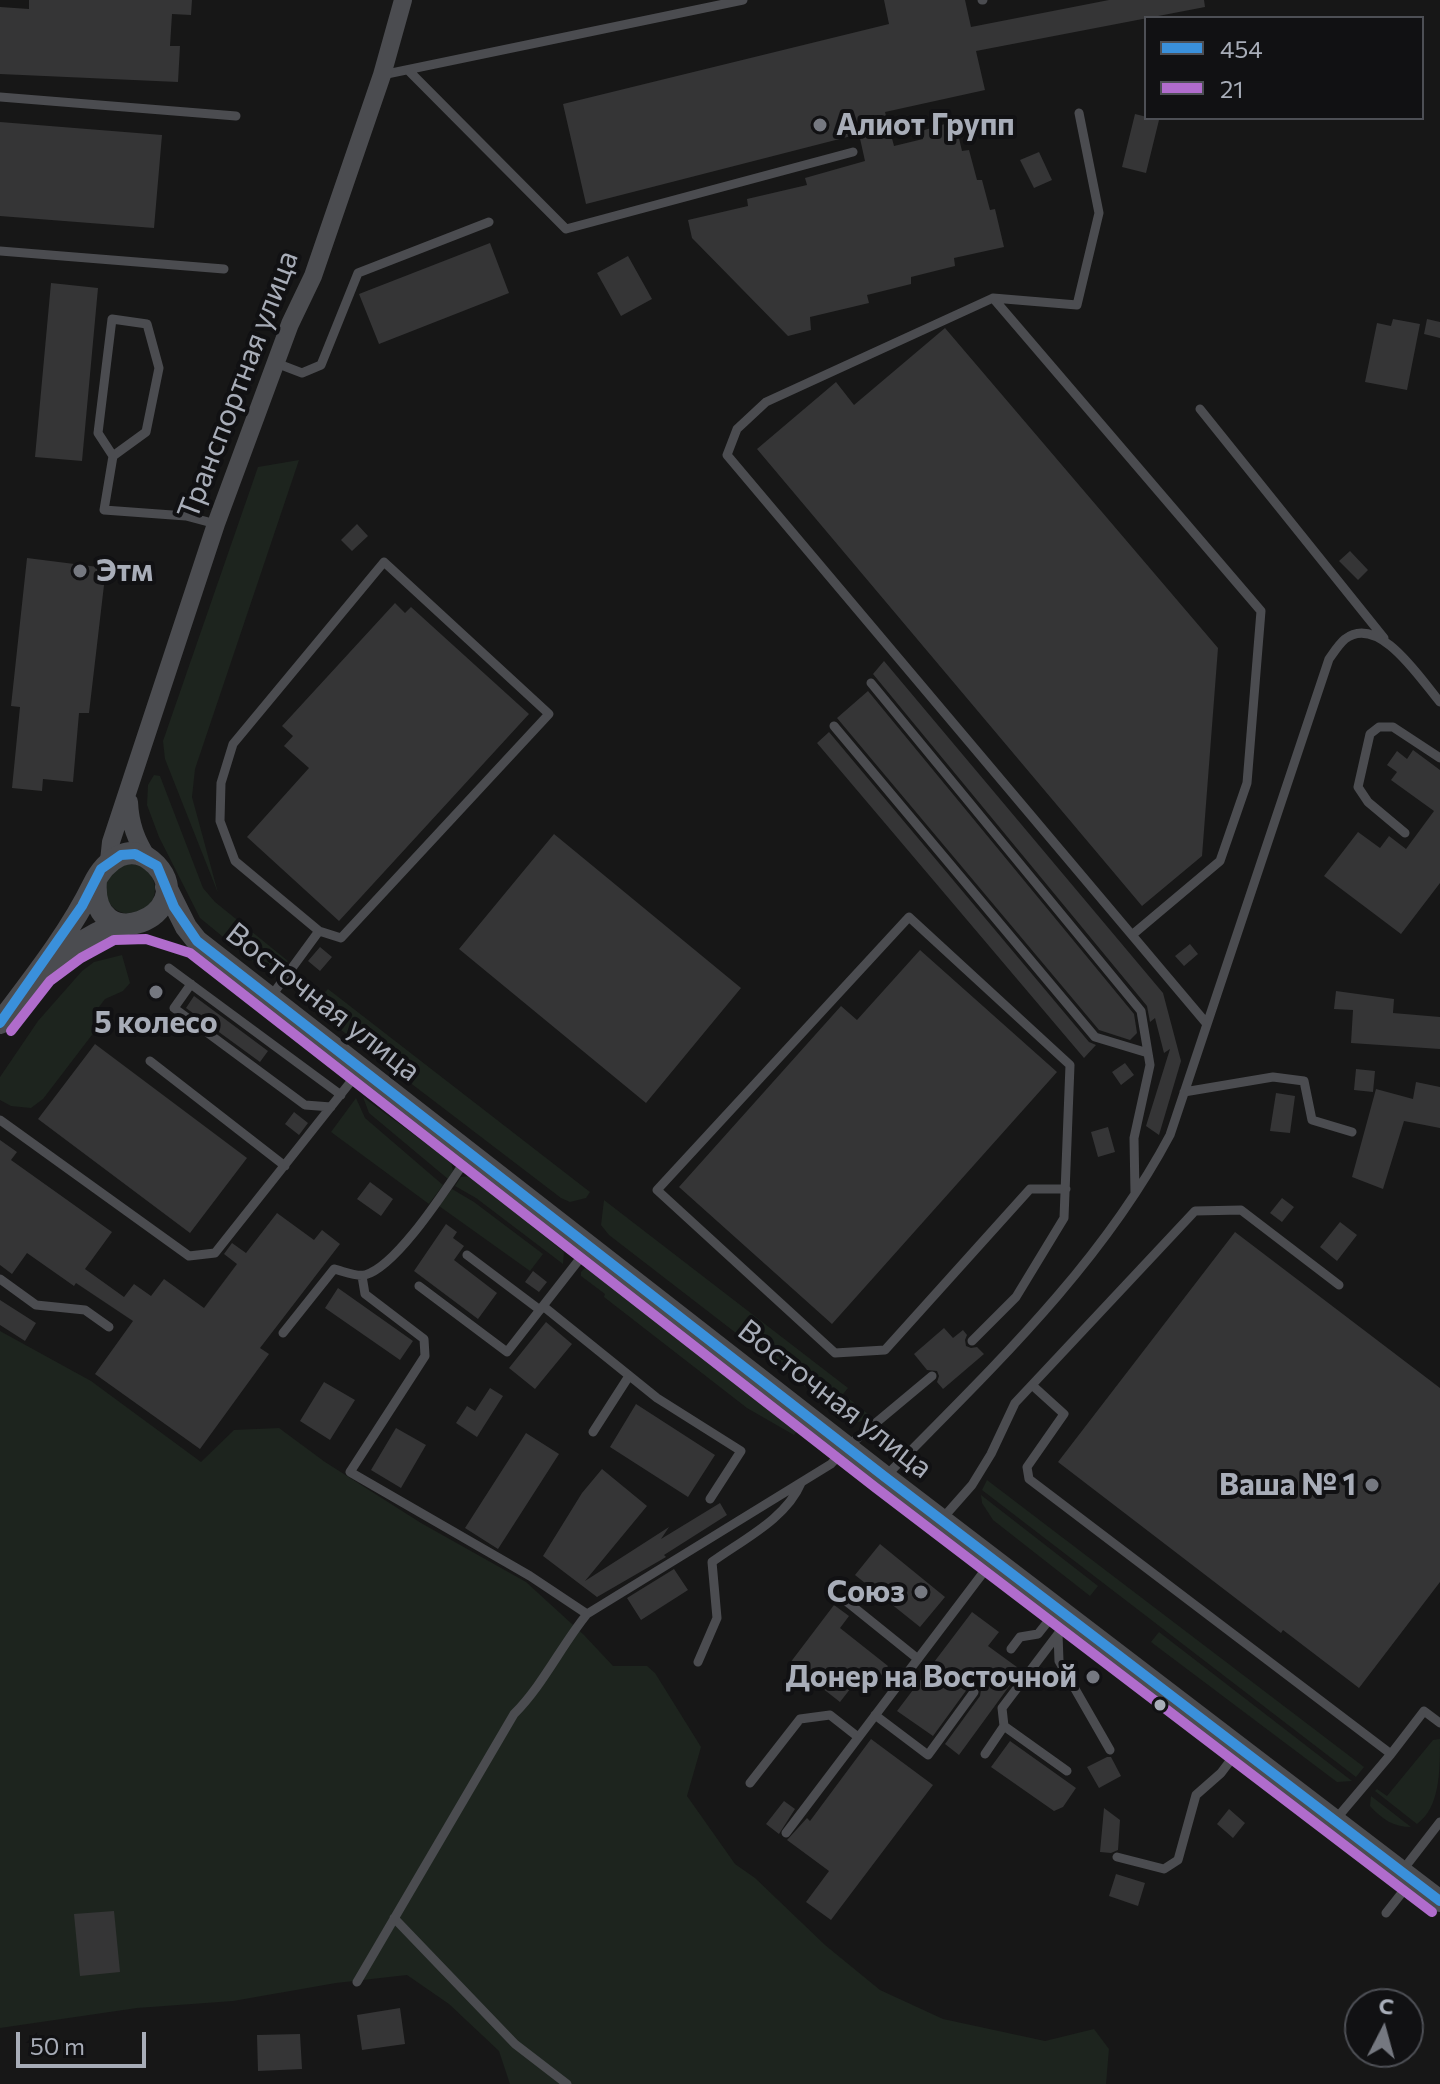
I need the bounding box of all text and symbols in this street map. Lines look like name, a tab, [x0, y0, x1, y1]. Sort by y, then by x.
legend	[1144, 16, 1424, 120]
text: 454	[1220, 34, 1263, 63]
text: 21	[1220, 74, 1244, 103]
place label: Алиот Групп	[836, 107, 1015, 143]
marker: Алиот Групп	[811, 116, 829, 134]
street label: Транспортная улица	[170, 246, 306, 524]
place label: Этм	[96, 553, 153, 589]
marker: Этм	[71, 562, 89, 580]
street label: Восточная улица	[219, 915, 427, 1089]
marker: 5 колесо	[147, 983, 165, 1001]
place label: 5 колесо	[94, 1005, 218, 1041]
street label: Восточная улица	[731, 1312, 939, 1486]
place label: Ваша № 1	[1219, 1467, 1356, 1503]
marker: Ваша № 1	[1363, 1476, 1381, 1494]
place label: Союз	[827, 1574, 905, 1610]
marker: Союз	[912, 1583, 930, 1601]
place label: Донер на Восточной	[786, 1659, 1077, 1695]
marker: Донер на Восточной	[1084, 1668, 1102, 1686]
unlabelled marker	[1152, 1697, 1168, 1713]
north arrow	[1344, 1988, 1424, 2068]
text: С	[1377, 1991, 1395, 2020]
scale bar	[20, 2016, 150, 2066]
text: 50 m	[30, 2031, 85, 2060]

